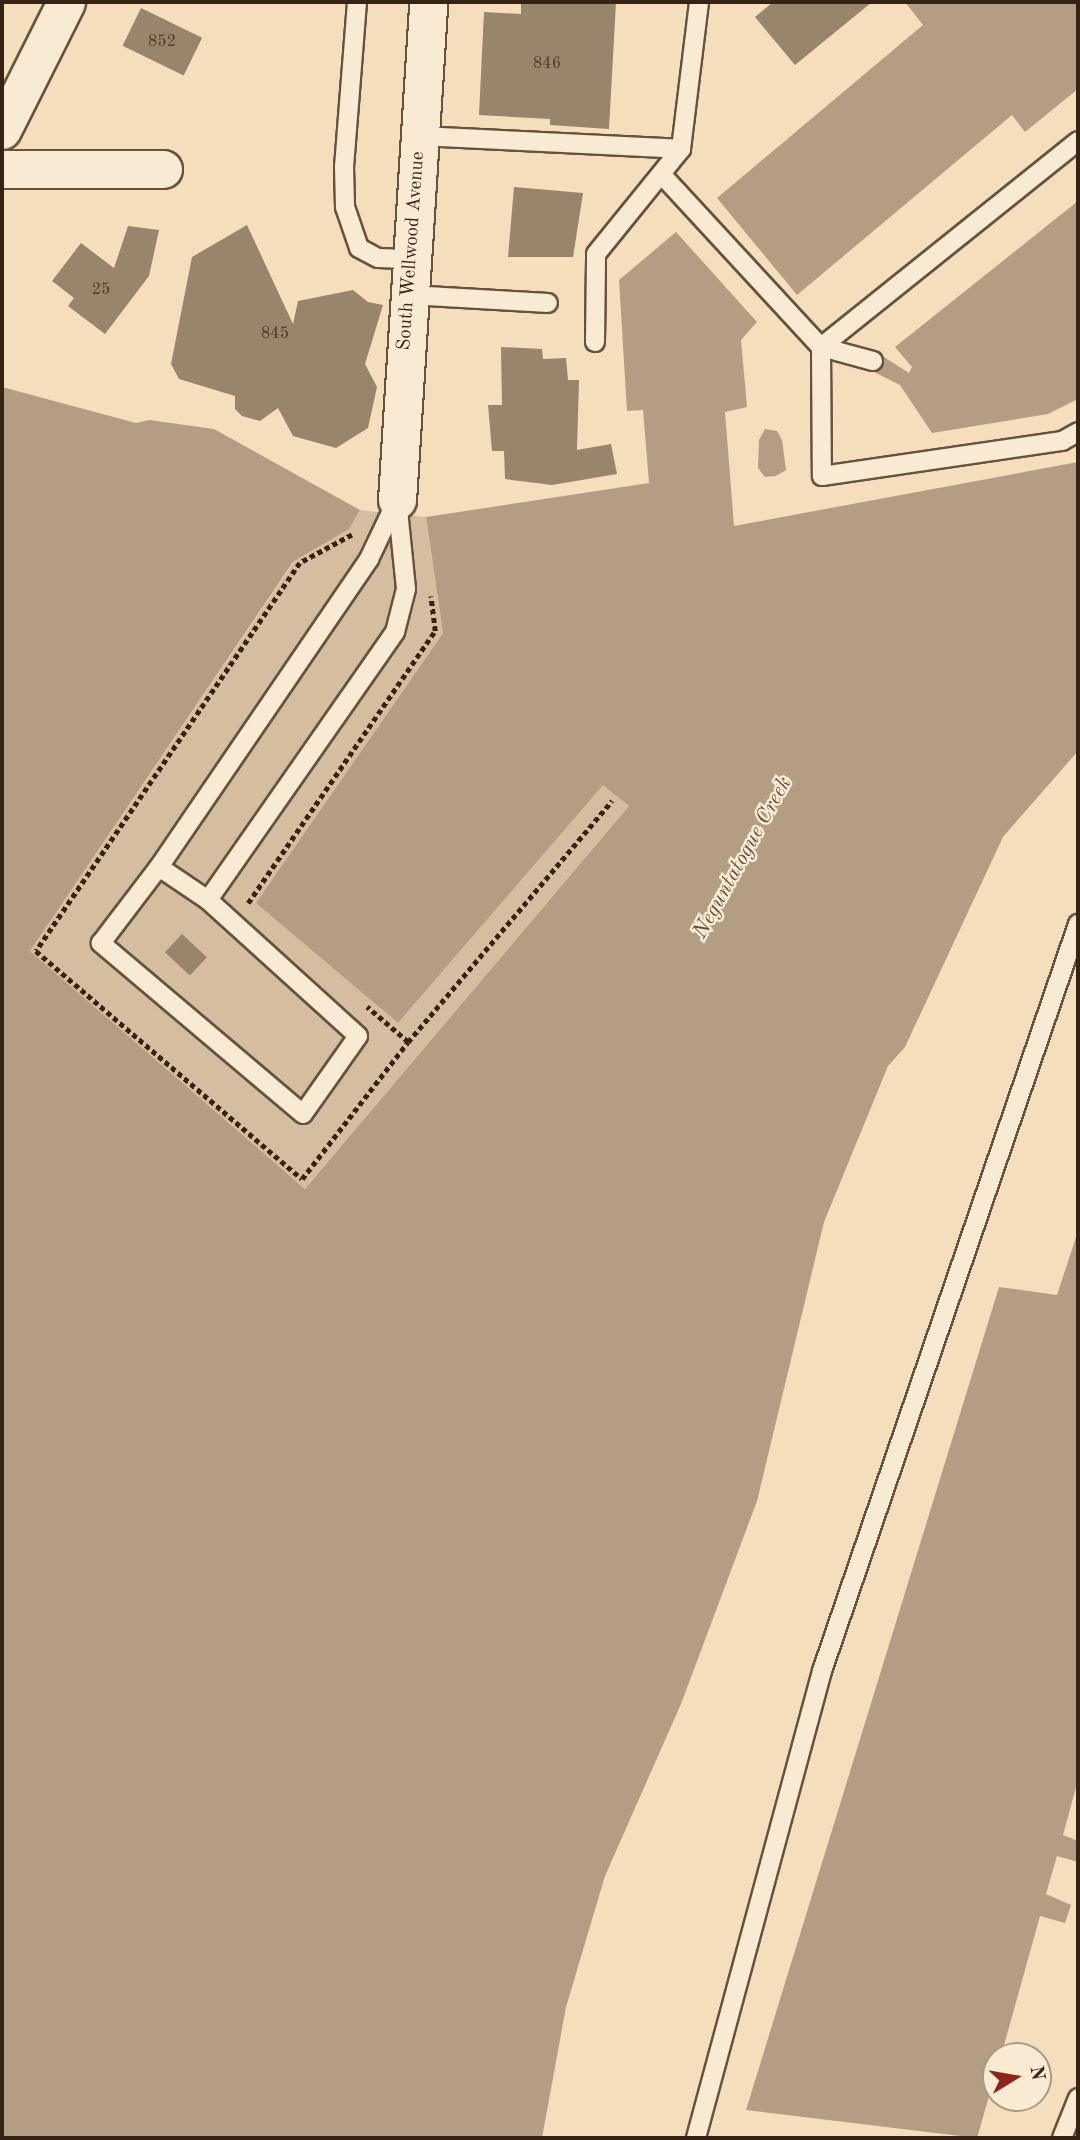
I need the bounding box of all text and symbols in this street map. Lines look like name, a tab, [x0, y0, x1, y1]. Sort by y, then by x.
house number: 852	[148, 32, 176, 52]
house number: 846	[533, 54, 561, 74]
street label: South Wellwood Avenue	[394, 151, 430, 351]
house number: 25	[92, 280, 110, 300]
house number: 845	[261, 324, 289, 344]
water label: Neguntatogue Creek	[688, 773, 798, 943]
north arrow	[982, 2042, 1052, 2112]
text: N	[1025, 2064, 1047, 2082]

